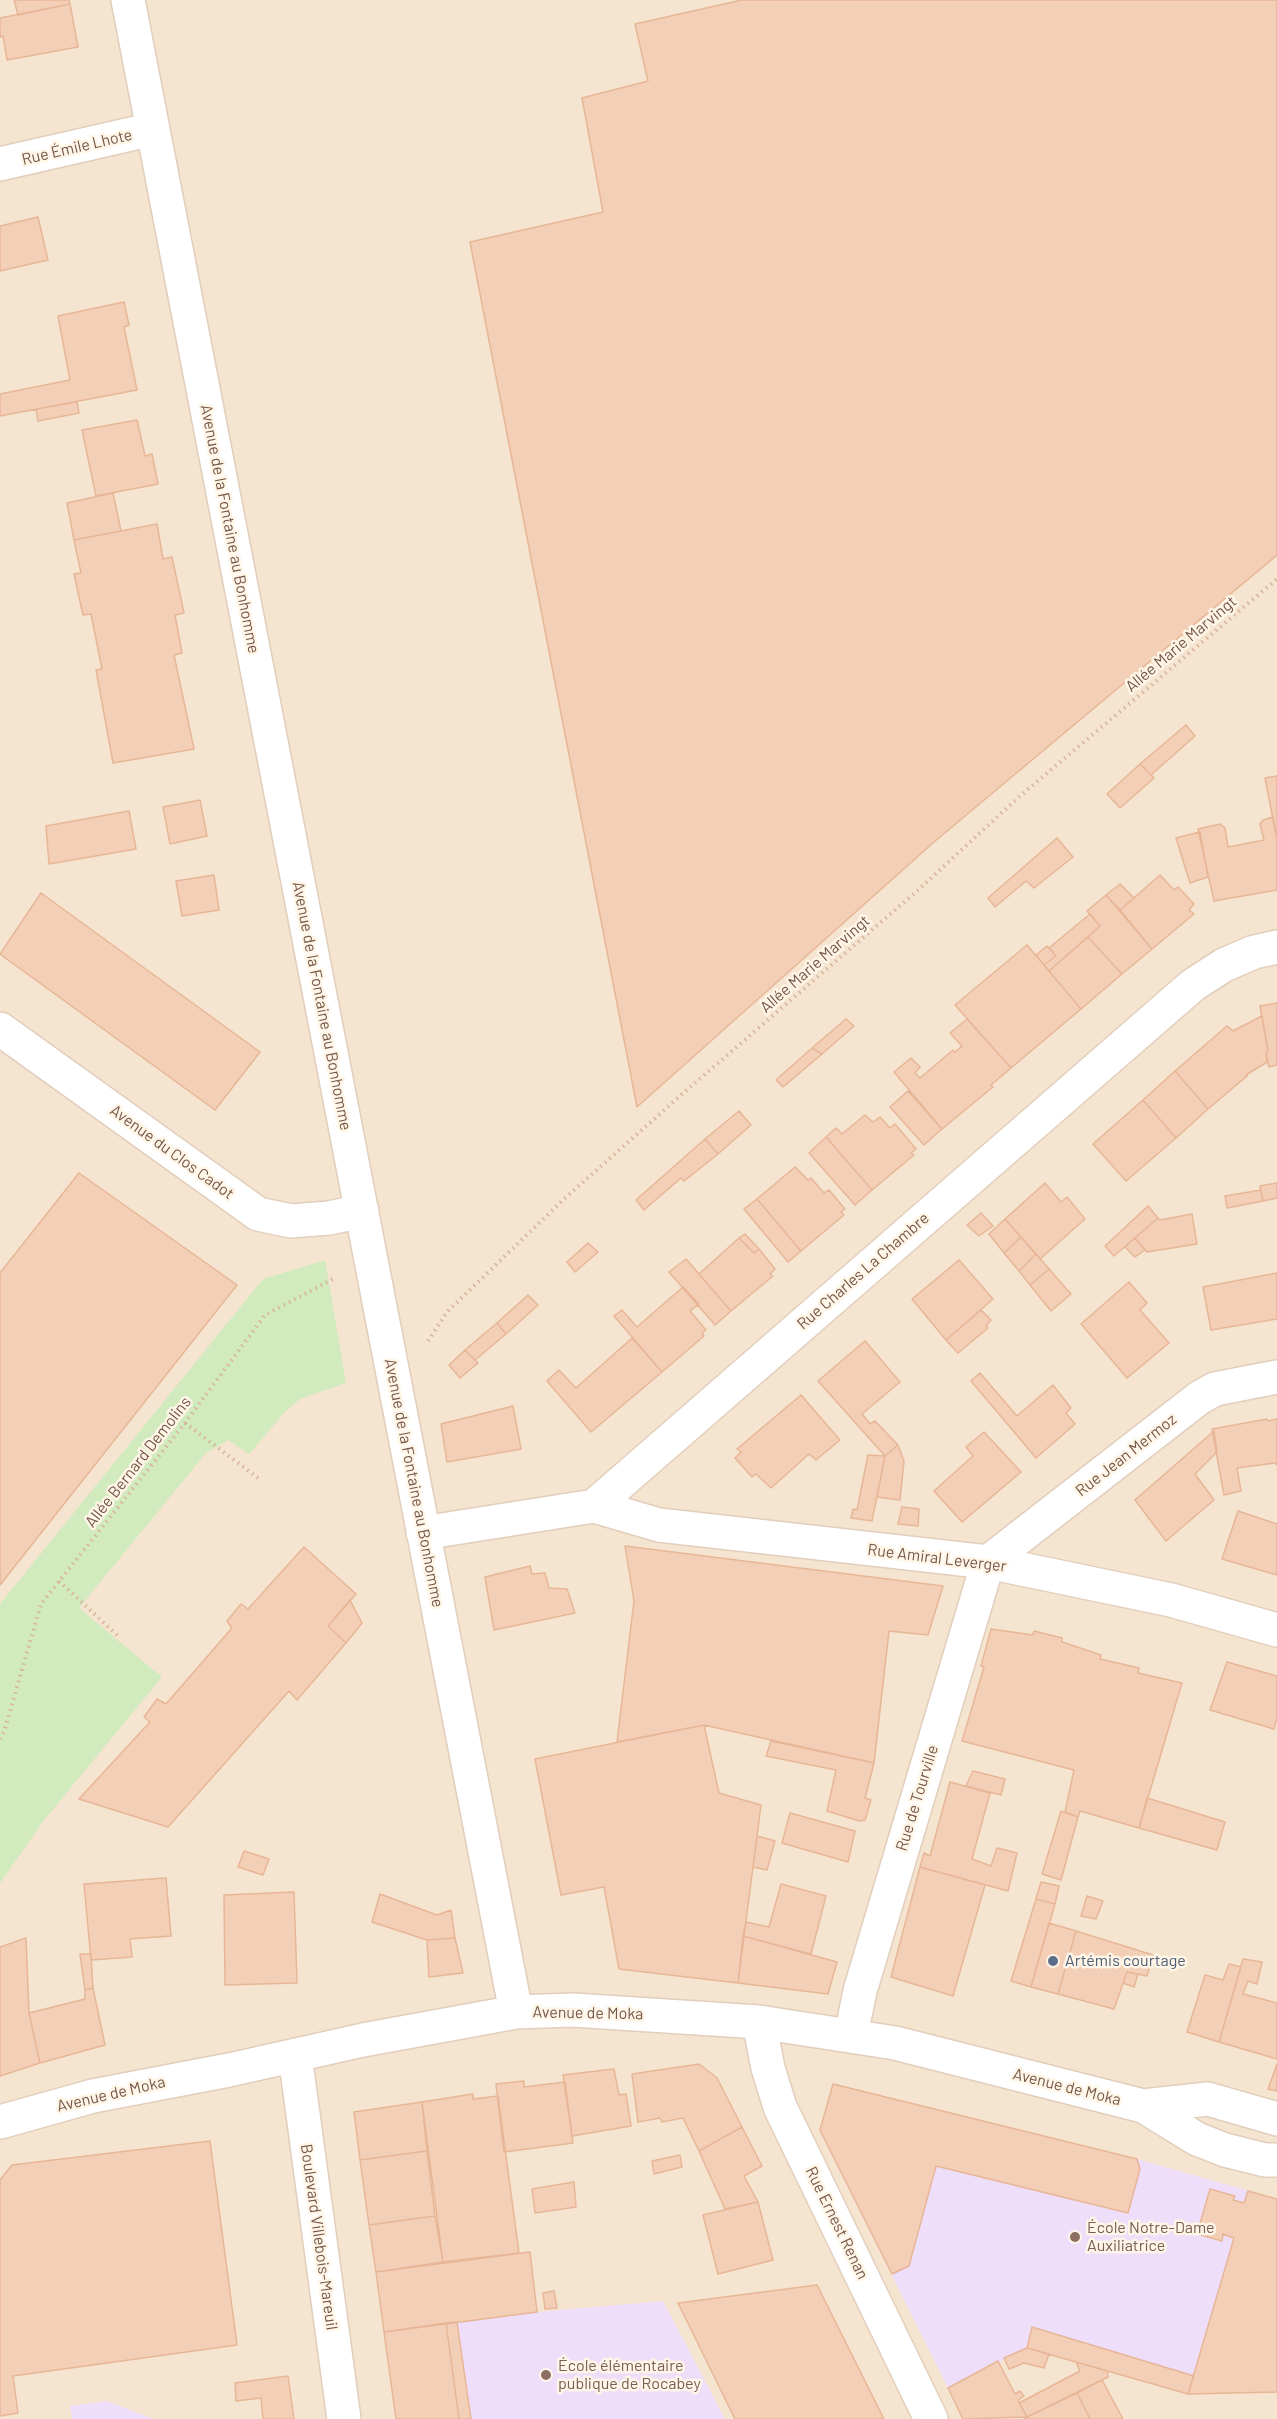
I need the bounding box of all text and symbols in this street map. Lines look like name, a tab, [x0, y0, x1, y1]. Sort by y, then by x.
street label: Rue Émile Lhote	[20, 125, 134, 169]
street label: Avenue de la Fontaine au Bonhomme	[196, 403, 264, 655]
street label: Allée Marie Marvingt	[1122, 592, 1240, 696]
street label: Avenue de la Fontaine au Bonhomme	[288, 880, 356, 1132]
street label: Allée Marie Marvingt	[756, 911, 874, 1017]
street label: Avenue du Clos Cadot	[106, 1101, 238, 1203]
street label: Rue Charles La Chambre	[793, 1208, 933, 1334]
street label: Avenue de la Fontaine au Bonhomme	[380, 1357, 448, 1609]
street label: Allée Bernard Demolins	[81, 1393, 195, 1531]
street label: Rue Jean Mermoz	[1072, 1410, 1180, 1500]
street label: Rue Amiral Leverger	[866, 1540, 1008, 1576]
street label: Rue de Tourville	[892, 1743, 942, 1853]
place label: Artémis courtage	[1065, 1951, 1186, 1971]
marker: Artémis courtage	[1046, 1954, 1060, 1968]
street label: Avenue de Moka	[532, 2002, 644, 2024]
street label: Avenue de Moka	[1011, 2064, 1123, 2110]
street label: Avenue de Moka	[55, 2072, 167, 2116]
street label: Boulevard Villebois-Mareuil	[296, 2143, 342, 2331]
street label: Rue Ernest Renan	[801, 2164, 873, 2282]
place label: École Notre-Dame Auxiliatrice	[1087, 2218, 1215, 2256]
marker: École Notre-Dame Auxiliatrice	[1068, 2230, 1082, 2244]
place label: École élémentaire publique de Rocabey	[558, 2356, 701, 2394]
marker: École élémentaire publique de Rocabey	[539, 2368, 553, 2382]

